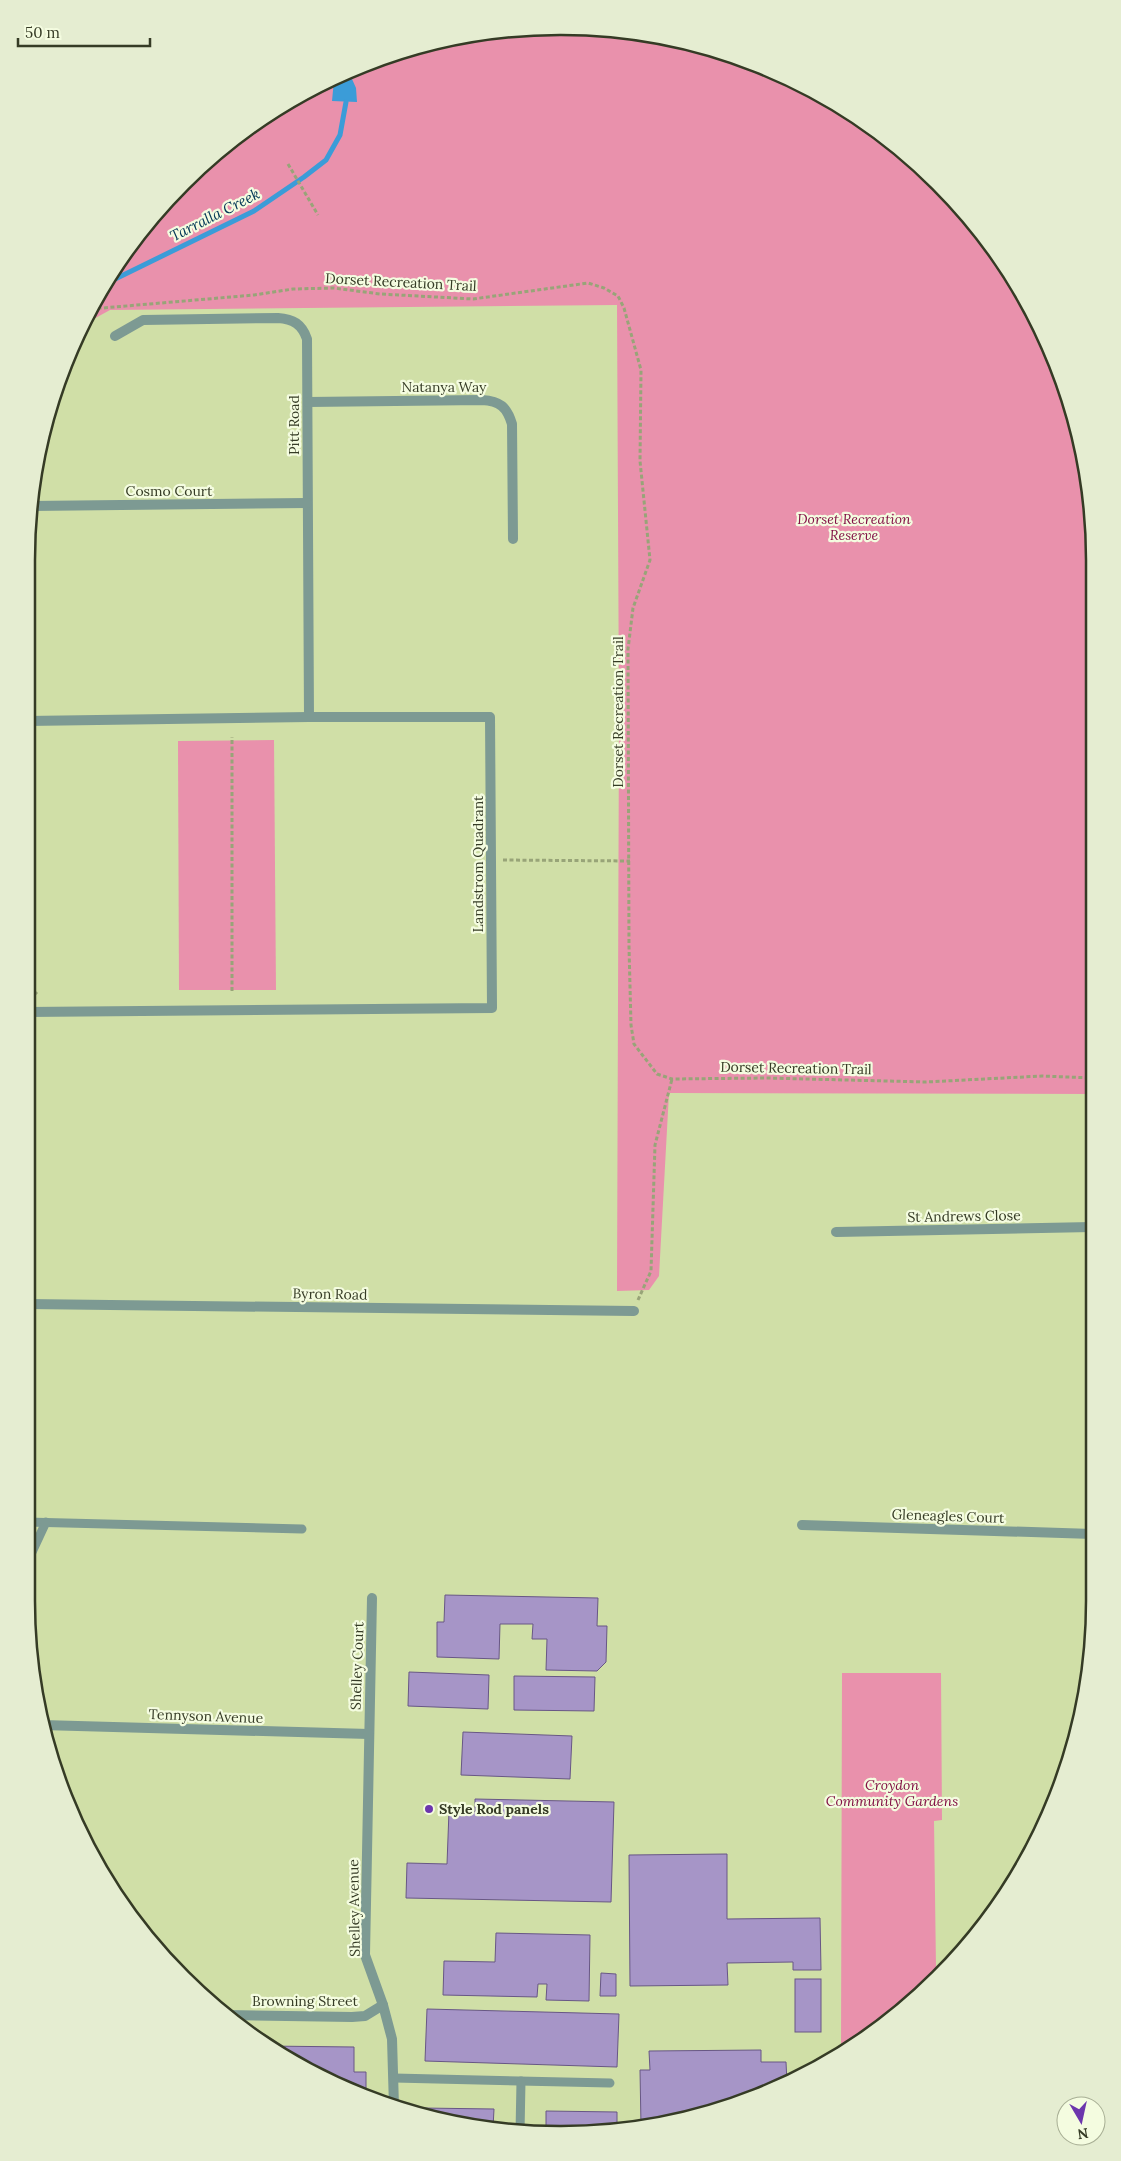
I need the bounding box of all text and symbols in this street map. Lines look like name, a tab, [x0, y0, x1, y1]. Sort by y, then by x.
scale bar	[18, 15, 150, 47]
text: 50 m	[25, 23, 60, 42]
water label: Tarralla Creek	[167, 184, 263, 245]
street label: Dorset Recreation Trail	[325, 269, 477, 295]
street label: Natanya Way	[402, 378, 487, 396]
street label: Pitt Road	[285, 395, 303, 455]
street label: Cosmo Court	[126, 482, 213, 500]
park label: Dorset Recreation Reserve	[797, 510, 911, 544]
street label: Dorset Recreation Trail	[609, 636, 627, 788]
street label: Landstrom Quadrant	[469, 795, 487, 932]
street label: Dorset Recreation Trail	[720, 1058, 872, 1078]
street label: St Andrews Close	[907, 1206, 1021, 1226]
street label: Byron Road	[292, 1284, 368, 1304]
street label: Gleneagles Court	[891, 1505, 1005, 1527]
street label: Shelley Court	[346, 1621, 368, 1710]
street label: Tennyson Avenue	[148, 1705, 264, 1727]
park label: Croydon Community Gardens	[826, 1776, 958, 1810]
place label: Style Rod panels	[439, 1800, 549, 1818]
marker: Style Rod panels	[423, 1803, 435, 1815]
street label: Shelley Avenue	[344, 1859, 364, 1957]
street label: Browning Street	[252, 1992, 359, 2010]
north arrow	[1056, 2096, 1106, 2146]
text: N	[1076, 2124, 1090, 2144]

